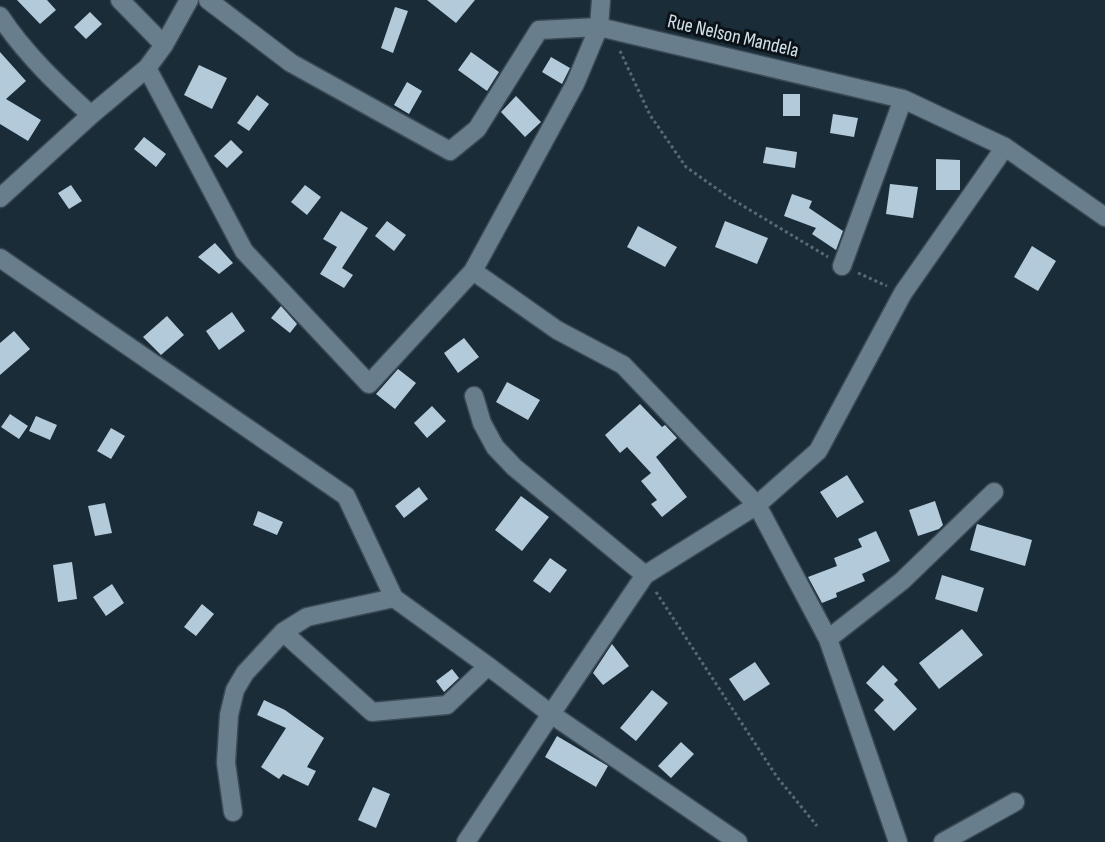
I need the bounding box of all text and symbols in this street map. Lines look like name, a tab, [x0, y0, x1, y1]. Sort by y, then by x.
street label: Rue Nelson Mandela	[665, 9, 801, 63]

